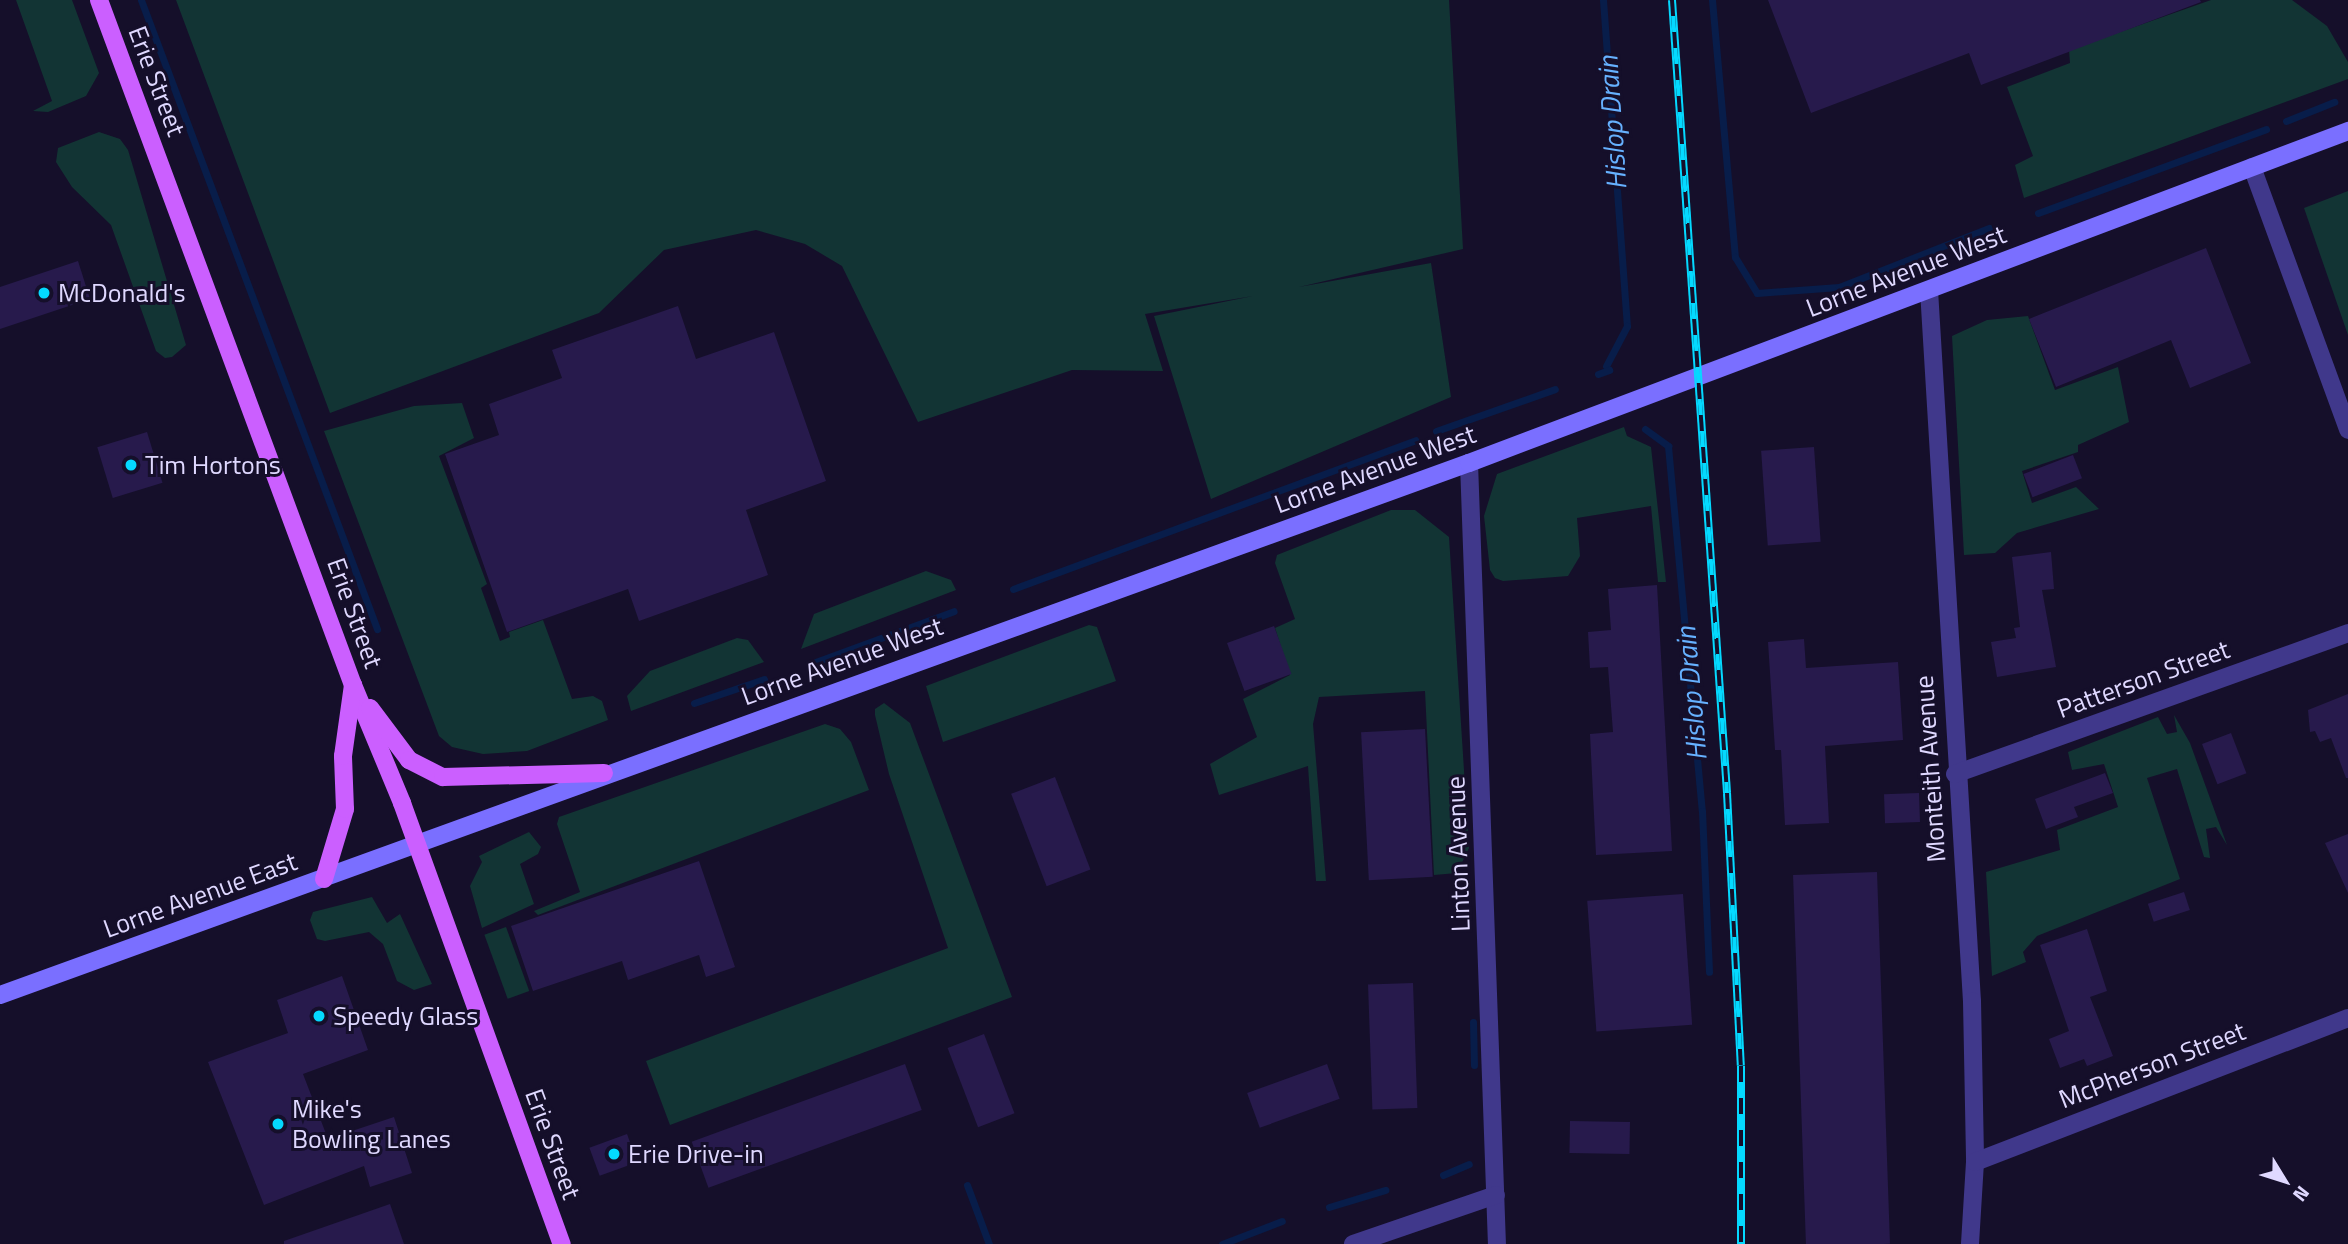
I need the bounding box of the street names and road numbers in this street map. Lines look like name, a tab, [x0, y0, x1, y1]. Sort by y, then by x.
street label: Erie Street	[122, 22, 192, 140]
street label: Lorne Avenue West	[1802, 218, 2010, 324]
street label: Lorne Avenue West	[1270, 418, 1480, 520]
street label: Erie Street	[321, 554, 389, 672]
street label: Lorne Avenue West	[737, 610, 947, 712]
street label: Patterson Street	[2053, 633, 2233, 725]
street label: Monteith Avenue	[1908, 674, 1952, 864]
street label: Linton Avenue	[1440, 776, 1476, 932]
street label: Lorne Avenue East	[99, 846, 301, 944]
street label: McPherson Street	[2054, 1015, 2250, 1115]
street label: Erie Street	[519, 1085, 587, 1203]

